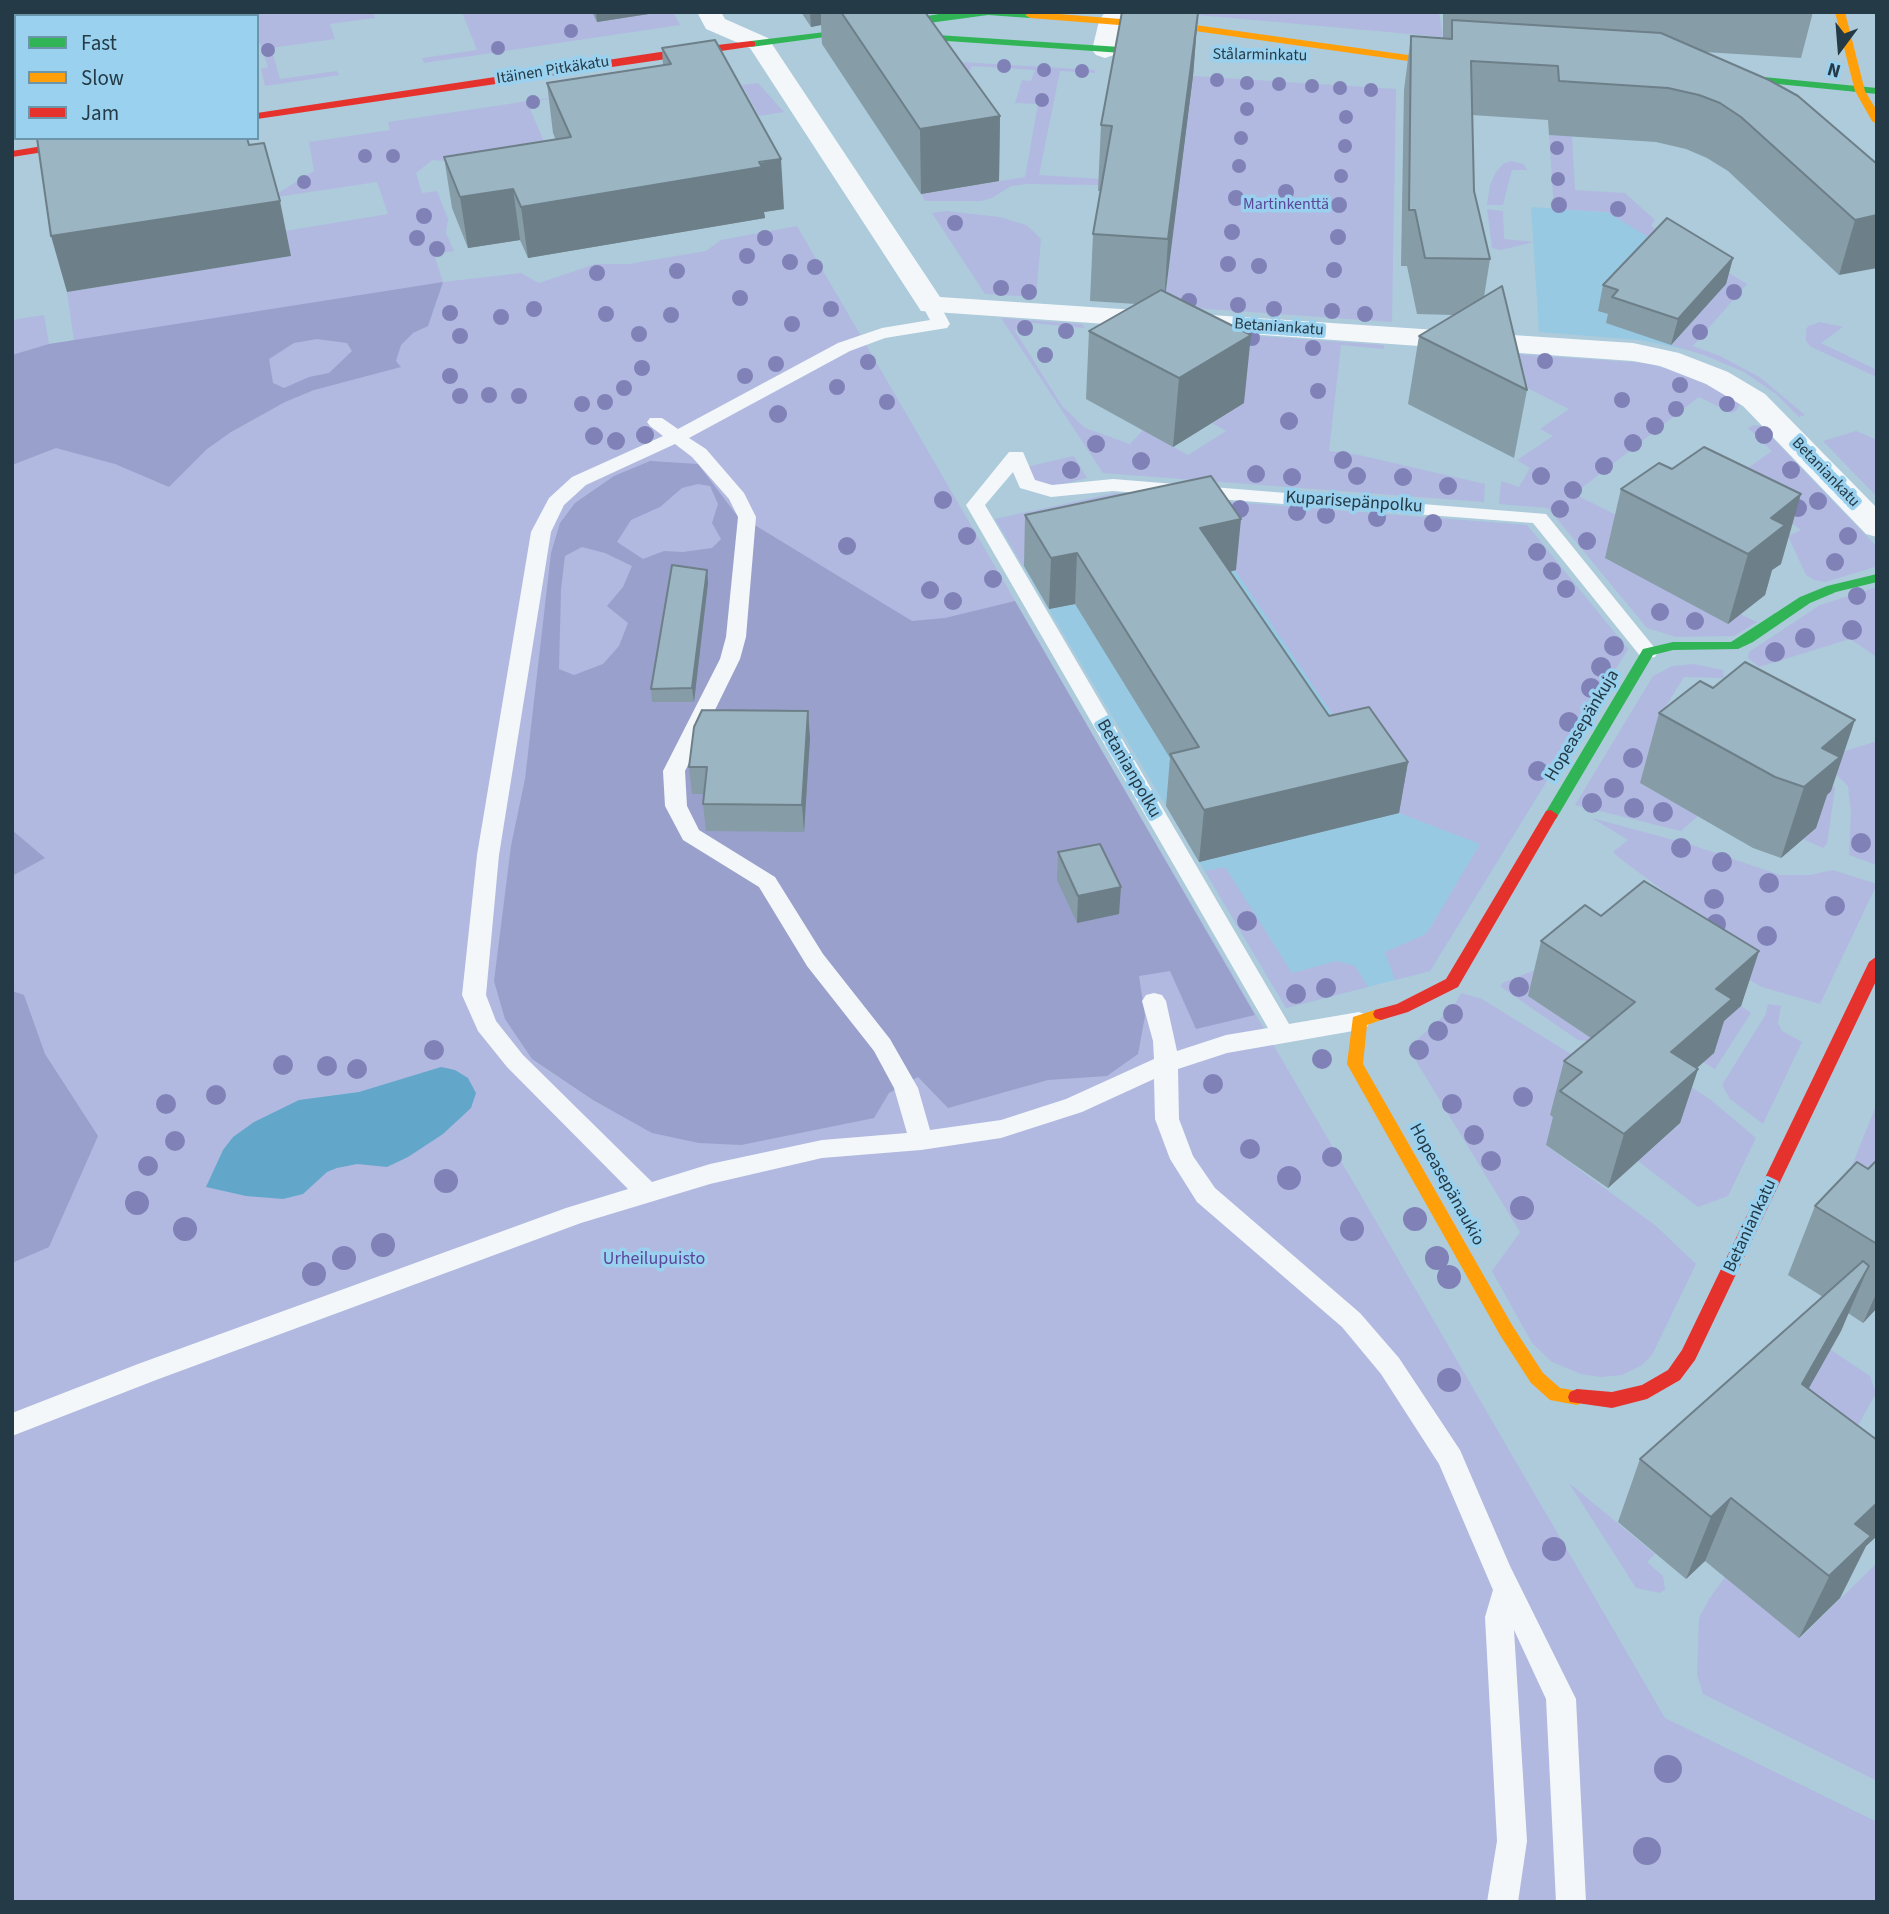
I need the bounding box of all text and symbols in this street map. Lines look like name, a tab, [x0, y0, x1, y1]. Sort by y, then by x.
legend	[14, 14, 259, 140]
north arrow	[1805, 14, 1875, 84]
text: Fast	[81, 28, 117, 58]
street label: Stålarminkatu	[1213, 46, 1307, 66]
street label: Itäinen Pitkäkatu	[495, 53, 611, 89]
text: N	[1824, 55, 1844, 84]
text: Slow	[81, 63, 124, 93]
text: Jam	[81, 98, 119, 128]
park label: Martinkenttä	[1243, 195, 1329, 215]
street label: Betaniankatu	[1234, 315, 1324, 341]
street label: Betaniankatu	[1787, 434, 1863, 512]
street label: Kuparisepänpolku	[1285, 487, 1423, 519]
street label: Hopeasepänkuja	[1541, 666, 1625, 786]
street label: Betanianpolku	[1091, 716, 1165, 822]
street label: Hopeasepänaukio	[1404, 1120, 1488, 1250]
street label: Betaniankatu	[1720, 1176, 1782, 1276]
park label: Urheilupuisto	[603, 1249, 705, 1271]

